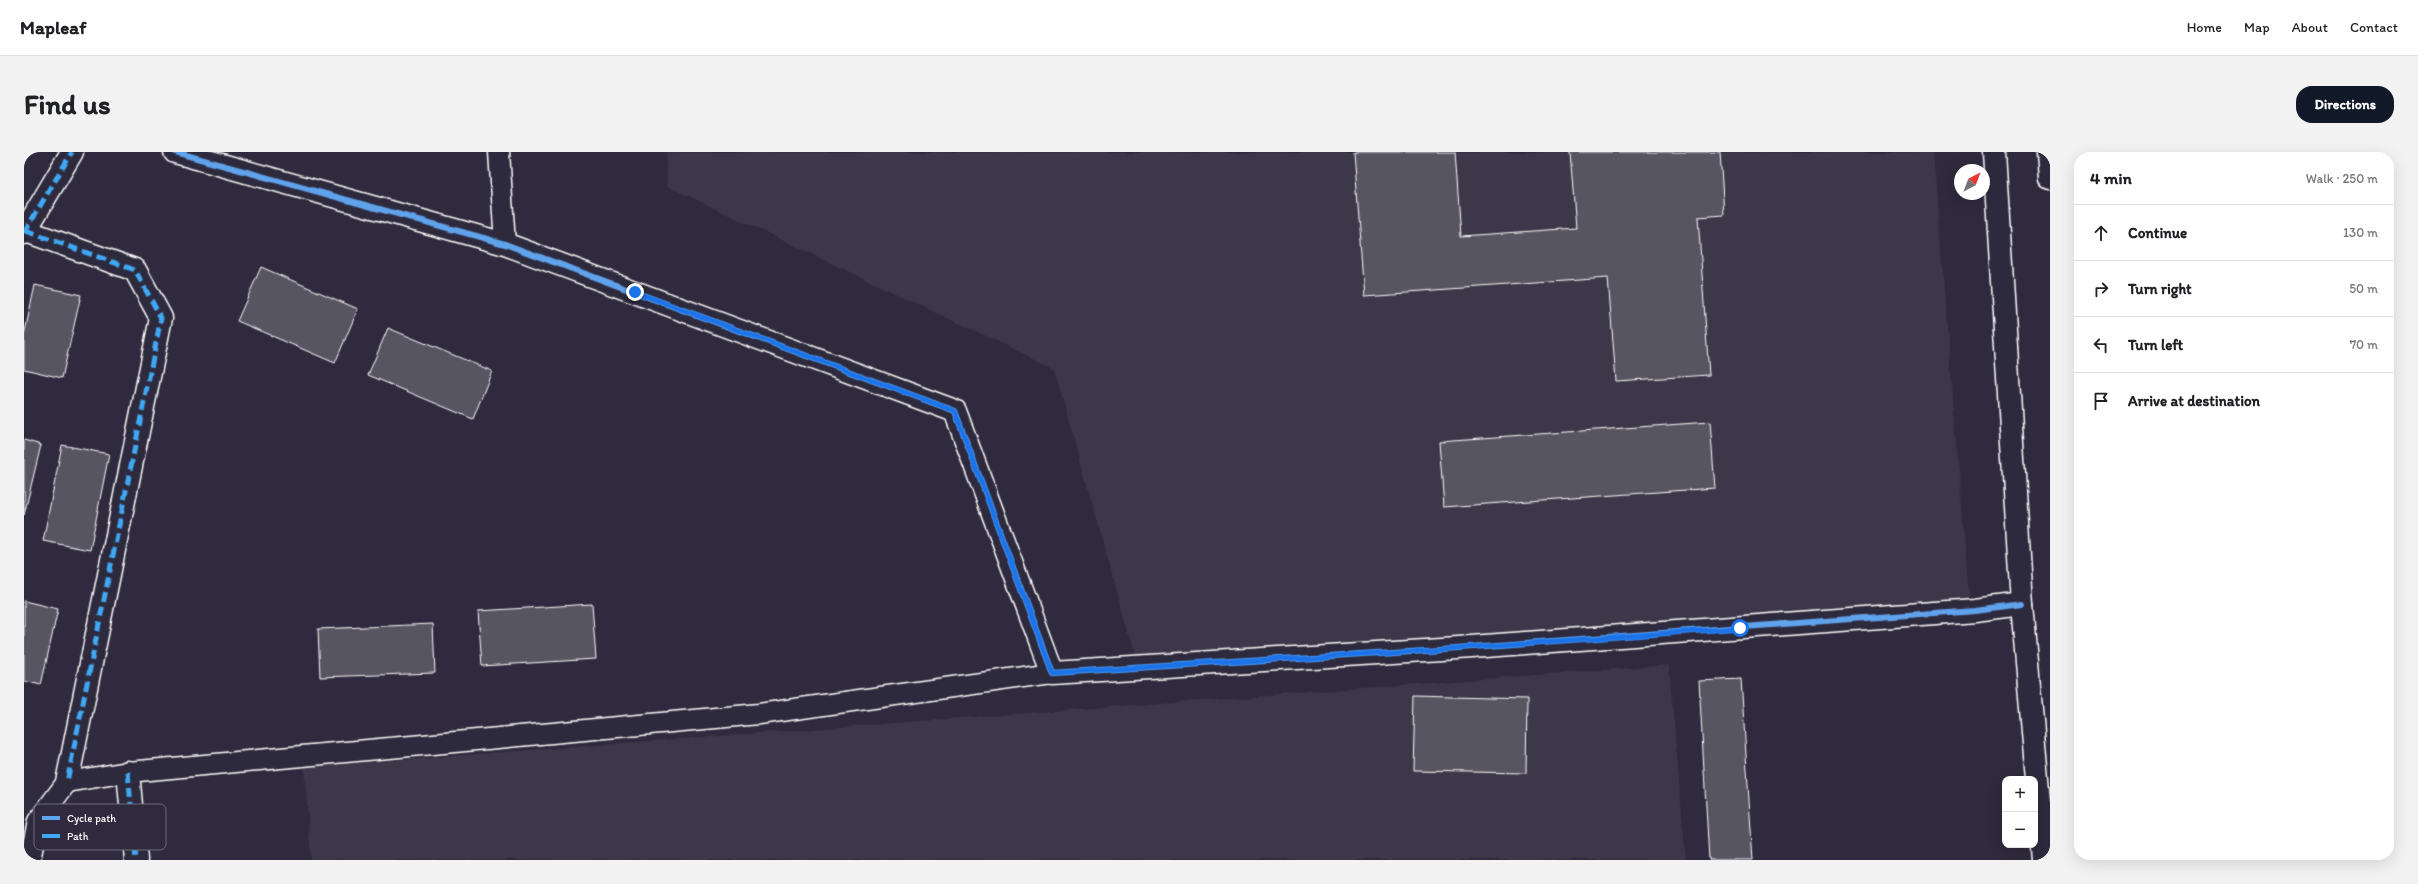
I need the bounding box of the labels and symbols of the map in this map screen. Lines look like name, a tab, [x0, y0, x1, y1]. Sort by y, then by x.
north arrow	[1954, 164, 1990, 200]
route end	[626, 283, 644, 301]
route start	[1731, 619, 1749, 637]
legend	[34, 804, 166, 850]
text: Cycle path	[67, 812, 116, 825]
text: Path	[67, 830, 89, 843]

